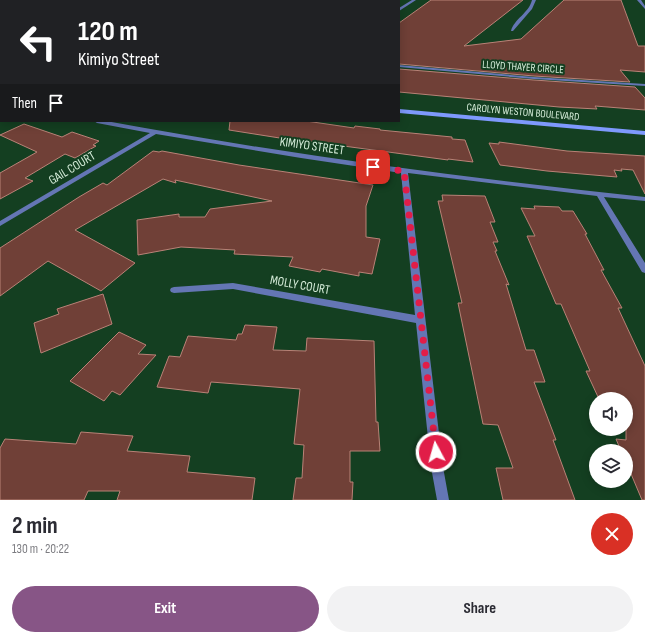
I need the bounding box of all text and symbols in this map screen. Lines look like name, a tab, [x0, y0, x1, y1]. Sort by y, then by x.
text: 120 m	[78, 15, 138, 48]
icon: left	[12, 16, 64, 68]
text: Kimiyo Street	[78, 49, 160, 70]
street label: LLOYD THAYER CIRCLE	[482, 58, 564, 76]
icon: arrive	[45, 92, 67, 114]
text: Then	[12, 94, 37, 113]
street label: CAROLYN WESTON BOULEVARD	[466, 101, 580, 123]
street label: KIMIYO STREET	[279, 134, 345, 158]
street label: GAIL COURT	[46, 148, 98, 188]
pin	[356, 150, 390, 184]
icon: arrive	[362, 156, 384, 178]
street label: MOLLY COURT	[269, 272, 331, 298]
map controls	[589, 392, 633, 488]
button: sound	[589, 392, 633, 436]
position arrow	[415, 431, 457, 473]
button: layers	[589, 444, 633, 488]
text: 2 min	[12, 511, 58, 540]
button: close	[591, 513, 633, 555]
text: 130 m · 20:22	[12, 541, 69, 557]
button: Exit	[12, 586, 319, 632]
button: Share	[327, 586, 633, 632]

